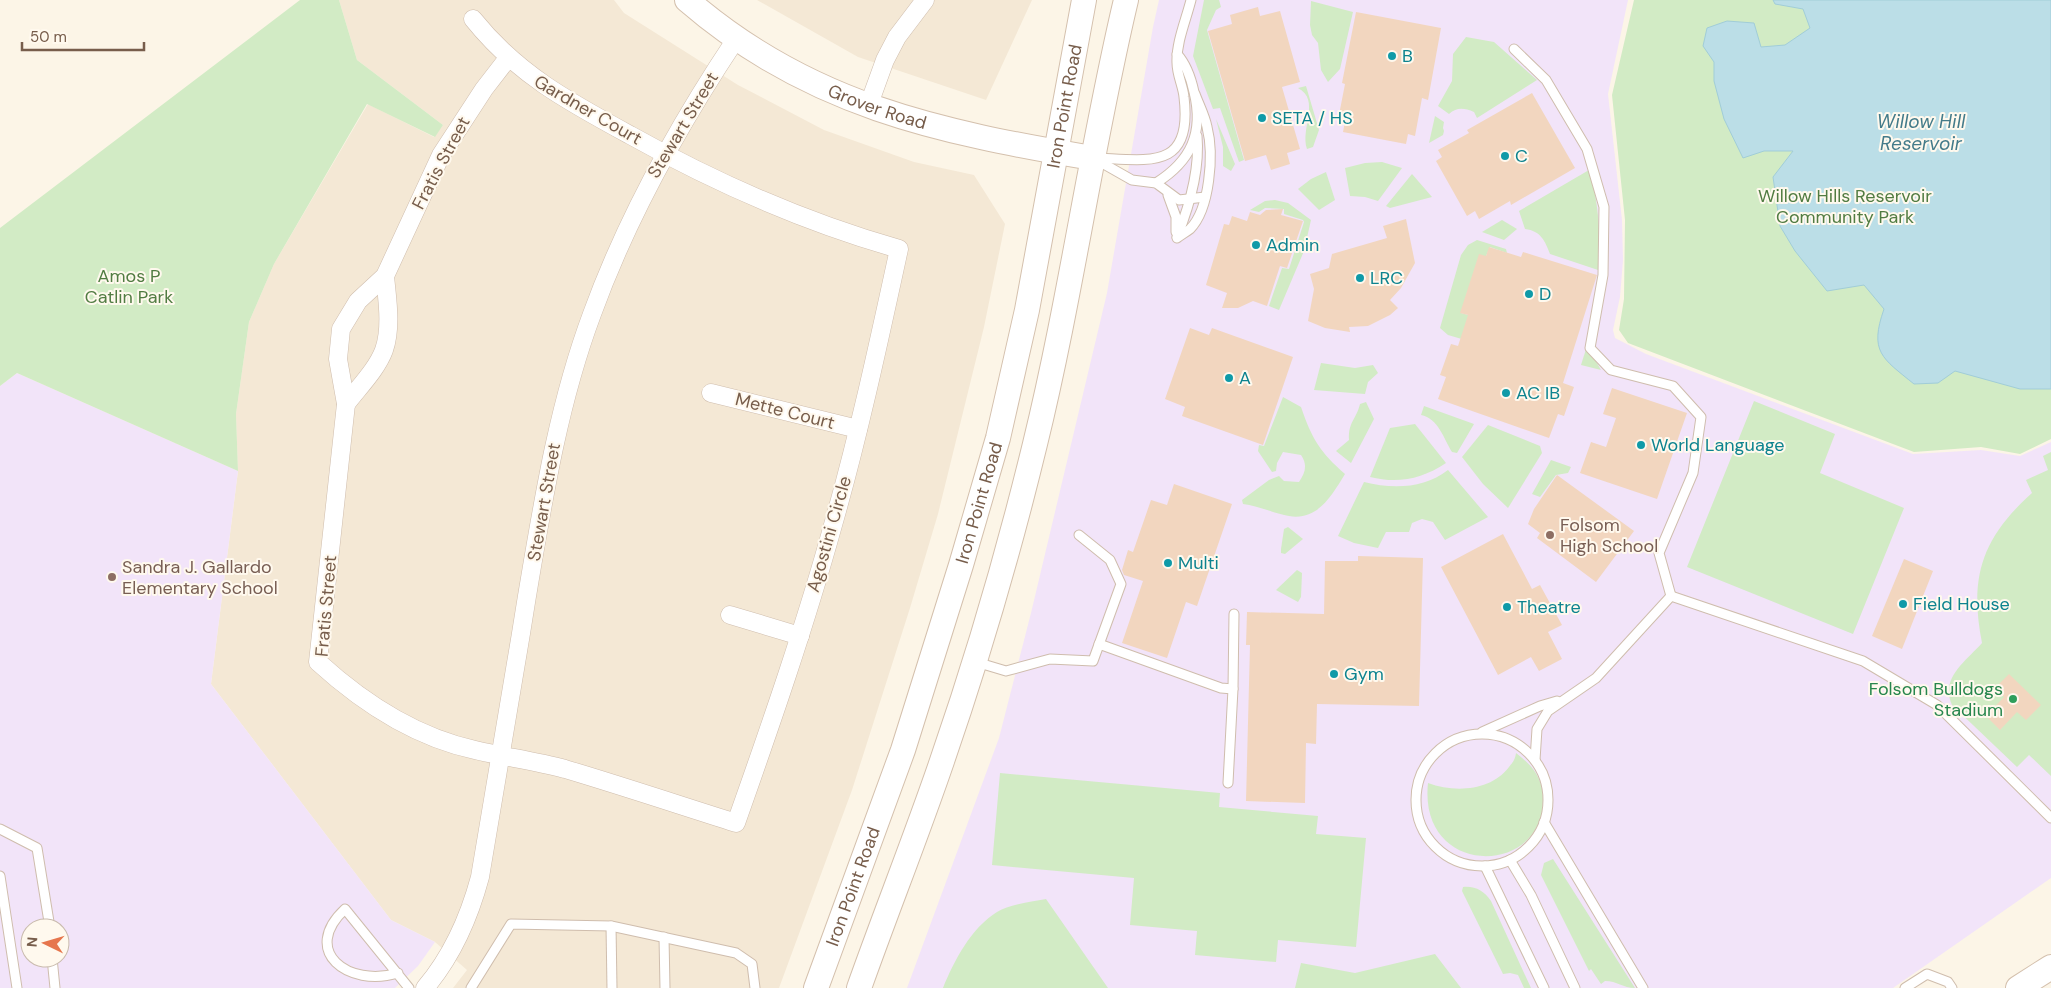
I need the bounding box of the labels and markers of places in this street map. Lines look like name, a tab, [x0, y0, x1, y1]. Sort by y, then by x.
place label: B	[1402, 44, 1413, 68]
marker: B	[1386, 50, 1398, 62]
place label: SETA / HS	[1272, 106, 1353, 130]
marker: SETA / HS	[1256, 112, 1268, 124]
place label: C	[1515, 144, 1528, 168]
marker: C	[1499, 150, 1511, 162]
place label: Admin	[1266, 233, 1319, 257]
marker: Admin	[1250, 239, 1262, 251]
place label: LRC	[1370, 266, 1403, 290]
marker: LRC	[1354, 272, 1366, 284]
place label: D	[1539, 282, 1551, 306]
marker: D	[1523, 288, 1535, 300]
place label: A	[1239, 366, 1251, 390]
marker: A	[1223, 372, 1235, 384]
place label: AC IB	[1516, 381, 1560, 405]
marker: AC IB	[1500, 387, 1512, 399]
place label: World Language	[1651, 433, 1785, 457]
marker: World Language	[1635, 439, 1647, 451]
place label: Folsom High School	[1560, 513, 1658, 558]
marker: Folsom High School	[1544, 529, 1556, 541]
place label: Multi	[1178, 551, 1219, 575]
place label: Sandra J. Gallardo Elementary School	[122, 555, 278, 600]
marker: Multi	[1162, 557, 1174, 569]
marker: Sandra J. Gallardo Elementary School	[106, 571, 118, 583]
place label: Field House	[1913, 592, 2010, 616]
place label: Theatre	[1517, 595, 1581, 619]
marker: Field House	[1897, 598, 1909, 610]
marker: Theatre	[1501, 601, 1513, 613]
place label: Gym	[1344, 662, 1384, 686]
marker: Gym	[1328, 668, 1340, 680]
place label: Folsom Bulldogs Stadium	[1869, 677, 2003, 722]
marker: Folsom Bulldogs Stadium	[2007, 693, 2019, 705]

